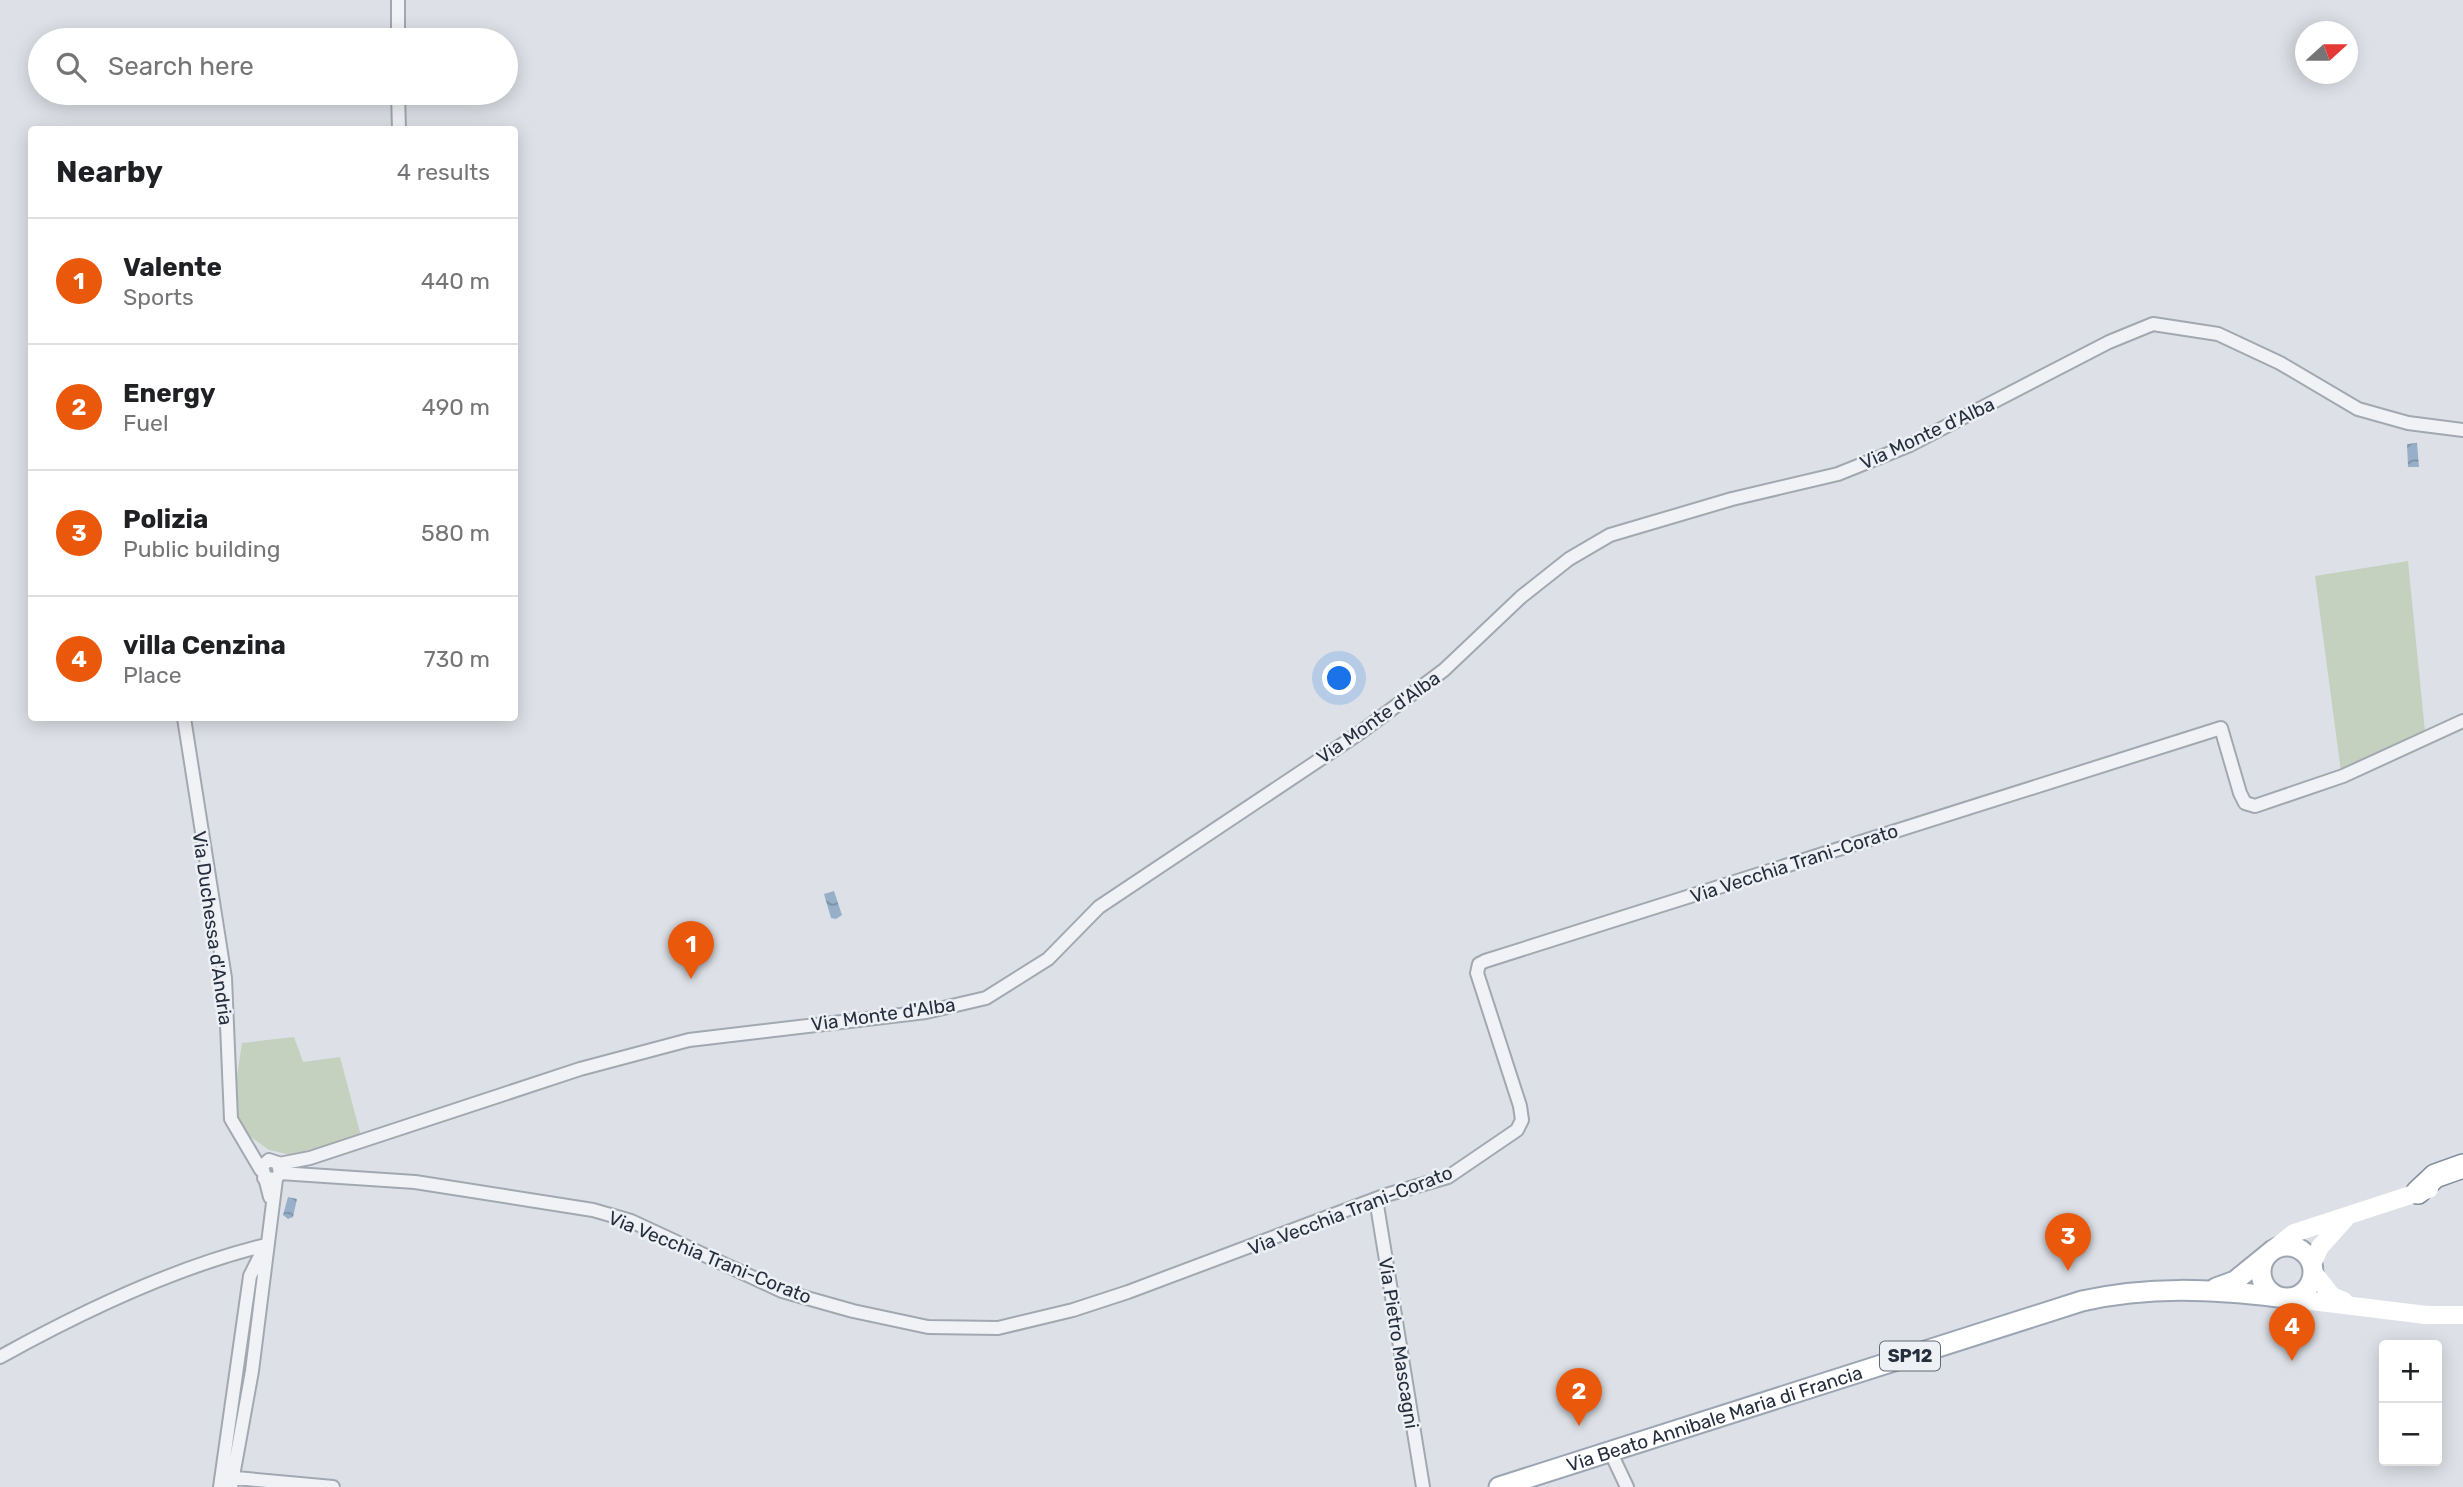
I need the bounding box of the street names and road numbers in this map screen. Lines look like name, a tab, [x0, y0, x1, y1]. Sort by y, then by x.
street label: Via Monte d'Alba	[1856, 392, 1998, 475]
street label: Via Monte d'Alba	[1312, 666, 1444, 769]
street label: Via Vecchia Trani-Corato	[1687, 819, 1901, 908]
street label: Via Duchessa d'Andria	[187, 829, 238, 1027]
street label: Via Monte d'Alba	[809, 993, 957, 1036]
street label: Via Vecchia Trani-Corato	[1245, 1161, 1456, 1260]
street label: Via Vecchia Trani-Corato	[605, 1206, 815, 1309]
street label: Via Pietro Mascagni	[1374, 1256, 1423, 1430]
road number: SP12	[1880, 1342, 1940, 1371]
street label: Via Beato Annibale Maria di Francia	[1564, 1361, 1865, 1477]

